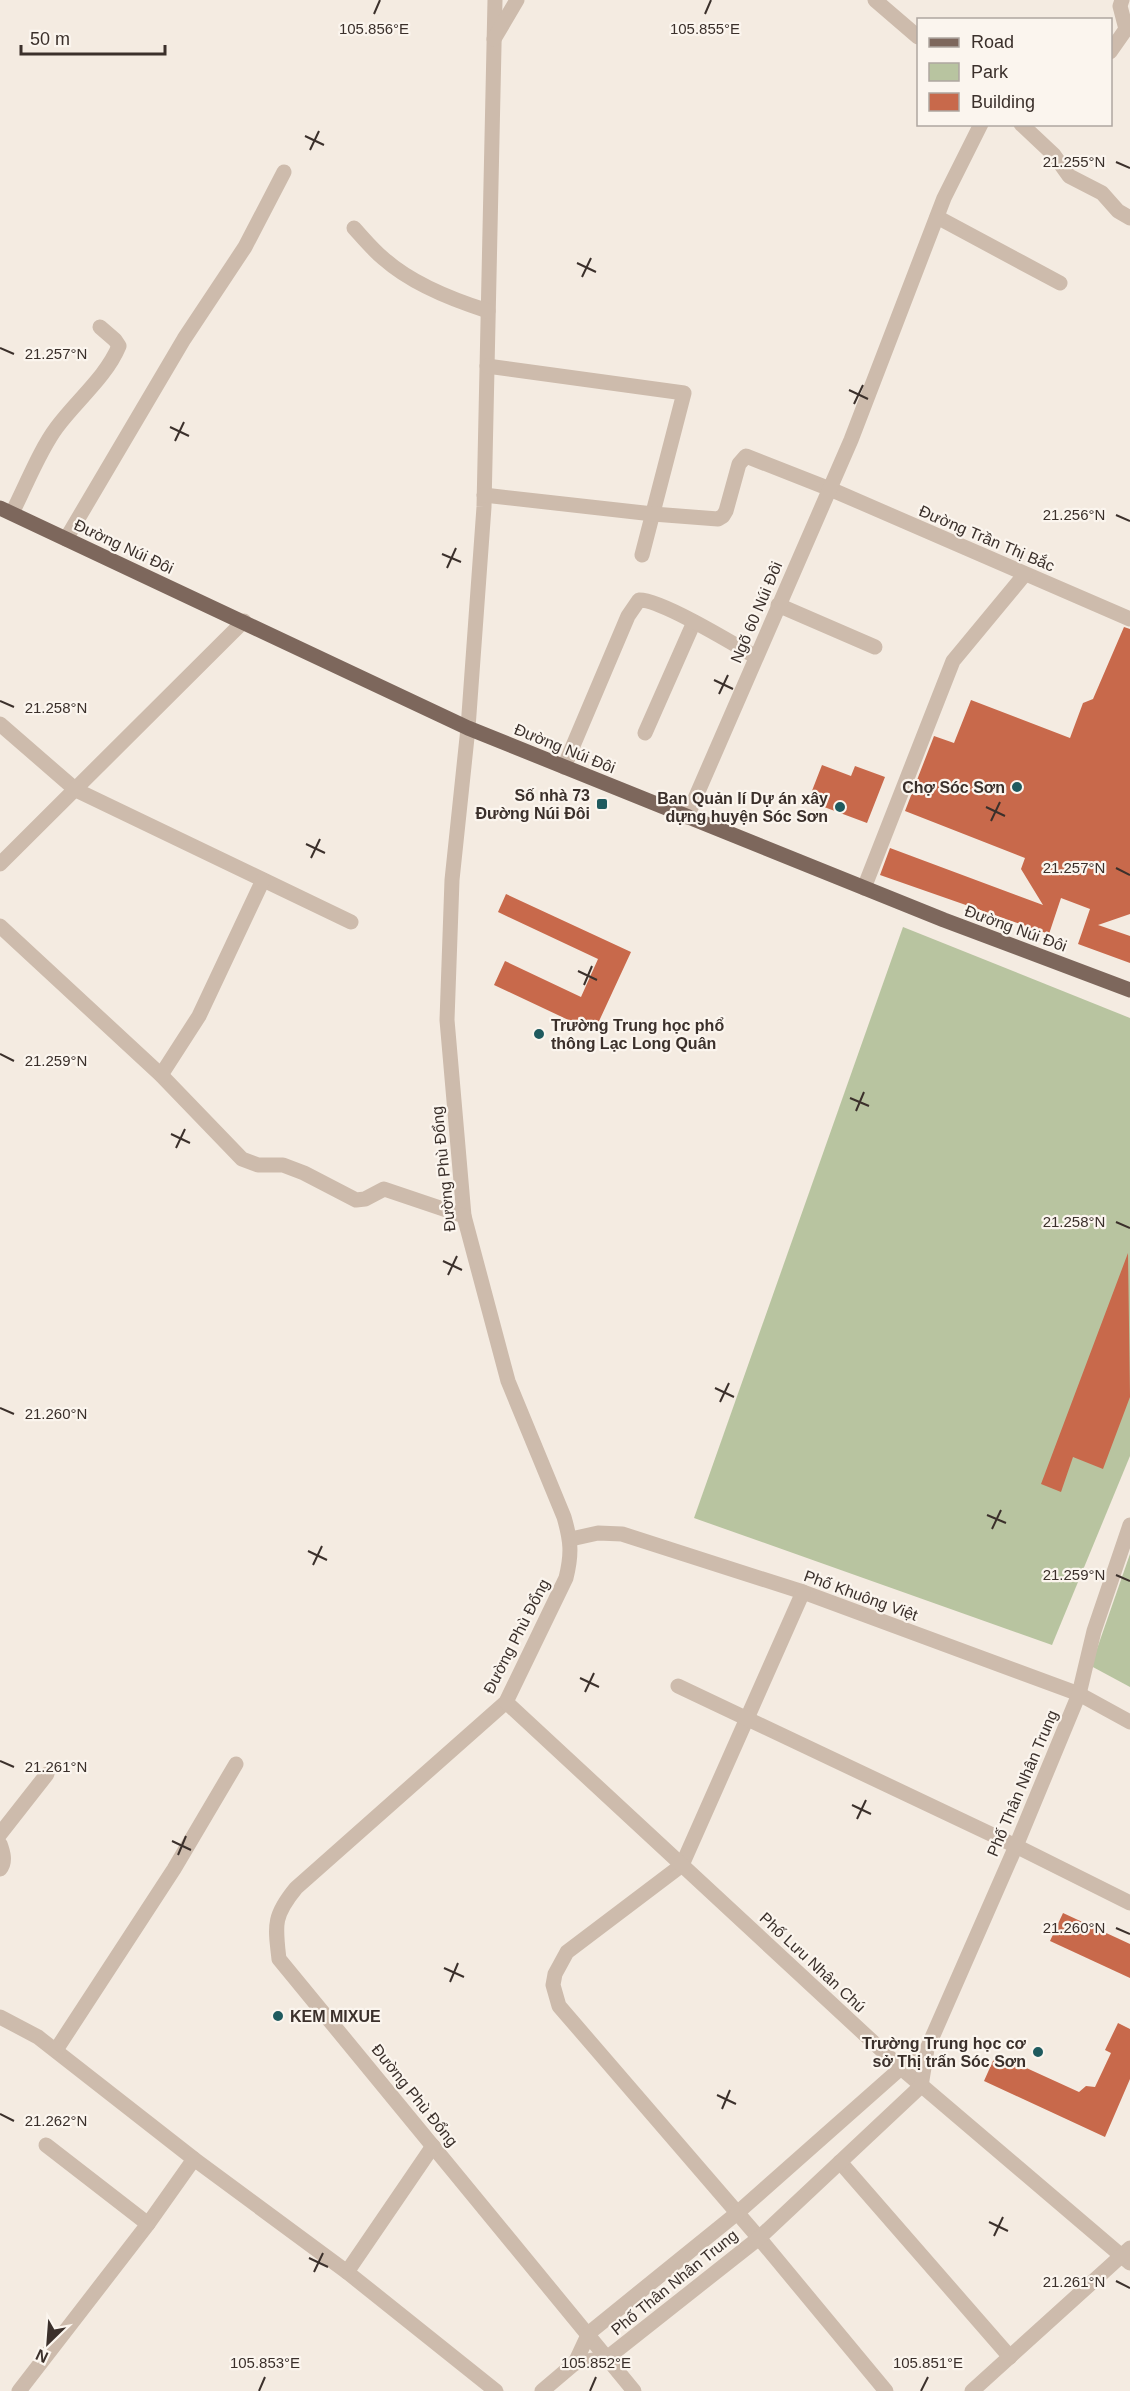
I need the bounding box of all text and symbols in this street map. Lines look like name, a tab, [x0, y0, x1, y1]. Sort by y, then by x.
scale bar	[21, 18, 165, 56]
legend	[917, 18, 1112, 126]
text: 105.856°E	[339, 20, 409, 37]
text: 105.855°E	[670, 20, 740, 37]
text: 50 m	[30, 29, 70, 49]
text: Road	[971, 32, 1014, 52]
text: Park	[971, 62, 1009, 82]
text: Building	[971, 92, 1035, 112]
text: 21.255°N	[1043, 153, 1105, 170]
text: 21.257°N	[25, 345, 87, 362]
street label: Đường Trần Thị Bắc	[917, 501, 1057, 575]
text: 21.256°N	[1043, 506, 1105, 523]
street label: Đường Núi Đôi	[71, 516, 176, 577]
street label: Ngõ 60 Núi Đôi	[727, 559, 785, 665]
text: 21.258°N	[25, 699, 87, 716]
street label: Đường Núi Đôi	[512, 720, 618, 776]
place label: Chợ Sóc Sơn	[902, 779, 1005, 796]
marker: Chợ Sóc Sơn	[1010, 780, 1024, 794]
place label: Số nhà 73 Đường Núi Đôi	[476, 787, 590, 822]
place label: Ban Quản lí Dự án xây dựng huyện Sóc Sơn	[657, 790, 828, 825]
marker: Số nhà 73 Đường Núi Đôi	[595, 797, 609, 811]
marker: Ban Quản lí Dự án xây dựng huyện Sóc Sơn	[833, 800, 847, 814]
text: 21.257°N	[1043, 859, 1105, 876]
street label: Đường Núi Đôi	[962, 902, 1069, 955]
place label: Trường Trung học phổ thông Lạc Long Quân	[551, 1017, 724, 1052]
marker: Trường Trung học phổ thông Lạc Long Quân	[532, 1027, 546, 1041]
text: 21.259°N	[25, 1052, 87, 1069]
street label: Đường Phù Đổng	[428, 1105, 459, 1233]
text: 21.258°N	[1043, 1213, 1105, 1230]
text: 21.260°N	[25, 1405, 87, 1422]
text: 21.259°N	[1043, 1566, 1105, 1583]
street label: Phố Khuông Việt	[802, 1567, 921, 1624]
street label: Đường Phù Đổng	[480, 1576, 553, 1696]
street label: Phố Thân Nhân Trung	[984, 1708, 1061, 1859]
text: 21.261°N	[25, 1758, 87, 1775]
street label: Phố Lưu Nhân Chú	[756, 1909, 869, 2016]
text: 21.260°N	[1043, 1919, 1105, 1936]
place label: KEM MIXUE	[290, 2008, 381, 2025]
marker: KEM MIXUE	[271, 2009, 285, 2023]
place label: Trường Trung học cơ sở Thị trấn Sóc Sơn	[862, 2035, 1027, 2070]
street label: Đường Phù Đổng	[368, 2041, 461, 2150]
marker: Trường Trung học cơ sở Thị trấn Sóc Sơn	[1031, 2045, 1045, 2059]
text: 21.262°N	[25, 2112, 87, 2129]
street label: Phố Thân Nhân Trung	[608, 2226, 741, 2338]
text: 21.261°N	[1043, 2273, 1105, 2290]
north arrow	[18, 2313, 78, 2373]
text: N	[33, 2346, 51, 2366]
text: 105.853°E	[230, 2354, 300, 2371]
text: 105.852°E	[561, 2354, 631, 2371]
text: 105.851°E	[893, 2354, 963, 2371]

